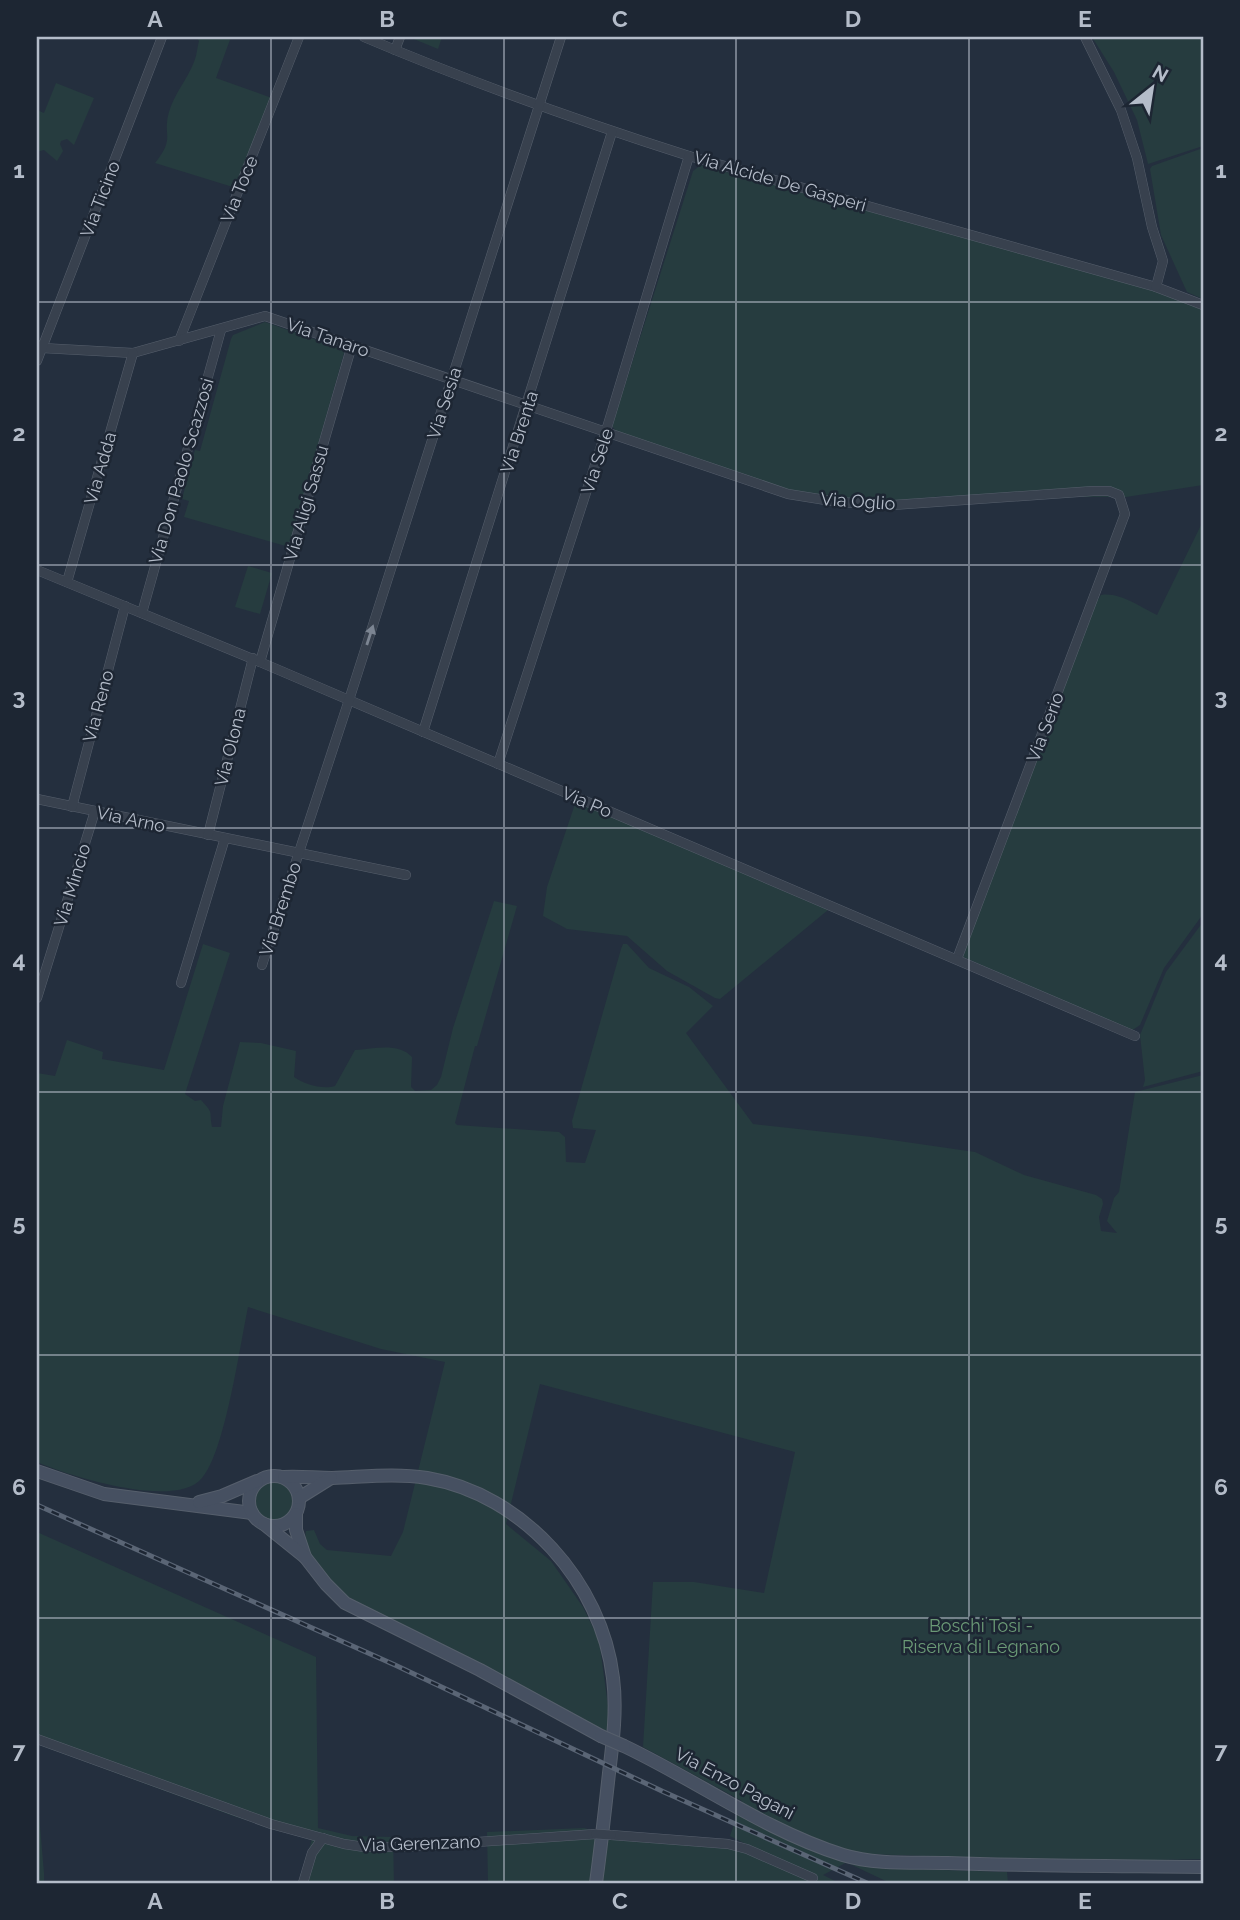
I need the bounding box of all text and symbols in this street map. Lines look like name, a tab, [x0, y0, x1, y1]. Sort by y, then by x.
text: A	[147, 5, 163, 32]
text: B	[379, 5, 395, 32]
text: C	[612, 5, 628, 32]
text: D	[845, 5, 861, 32]
text: E	[1078, 5, 1092, 32]
north arrow	[1118, 52, 1188, 122]
text: N	[1149, 60, 1172, 86]
street label: Via Alcide De Gasperi	[691, 146, 869, 216]
street label: Via Toce	[216, 152, 262, 225]
text: 1	[13, 156, 25, 183]
text: 1	[1215, 156, 1227, 183]
street label: Via Ticino	[76, 158, 124, 240]
street label: Via Tanaro	[284, 313, 372, 361]
street label: Via Sesia	[423, 364, 465, 442]
street label: Via Don Paolo Scazzosi	[144, 376, 218, 566]
street label: Via Brenta	[496, 388, 542, 476]
text: 2	[13, 419, 25, 446]
text: 2	[1215, 419, 1227, 446]
street label: Via Sele	[577, 425, 618, 496]
street label: Via Adda	[80, 429, 120, 507]
street label: Via Aligi Sassu	[279, 443, 333, 563]
street label: Via Oglio	[820, 488, 896, 514]
one-way arrow	[366, 625, 376, 646]
street label: Via Reno	[78, 667, 118, 744]
text: 3	[13, 683, 25, 710]
text: 3	[1215, 683, 1227, 710]
street label: Via Serio	[1022, 689, 1068, 765]
street label: Via Olona	[210, 706, 250, 788]
street label: Via Po	[559, 782, 615, 822]
street label: Via Arno	[95, 801, 168, 837]
street label: Via Mincio	[49, 841, 95, 929]
street label: Via Brembo	[255, 859, 305, 959]
text: 4	[12, 946, 26, 973]
text: 4	[1214, 946, 1228, 973]
text: 5	[13, 1209, 26, 1236]
text: 5	[1215, 1209, 1228, 1236]
text: 6	[12, 1473, 26, 1500]
text: 6	[1214, 1473, 1228, 1500]
park label: Boschi Tosi - Riserva di Legnano	[902, 1615, 1060, 1657]
text: 7	[13, 1736, 26, 1763]
text: 7	[1215, 1736, 1228, 1763]
street label: Via Enzo Pagani	[672, 1743, 798, 1823]
street label: Via Gerenzano	[359, 1830, 481, 1856]
text: A	[147, 1887, 163, 1914]
text: B	[379, 1887, 395, 1914]
text: C	[612, 1887, 628, 1914]
text: D	[845, 1887, 861, 1914]
text: E	[1078, 1887, 1092, 1914]

